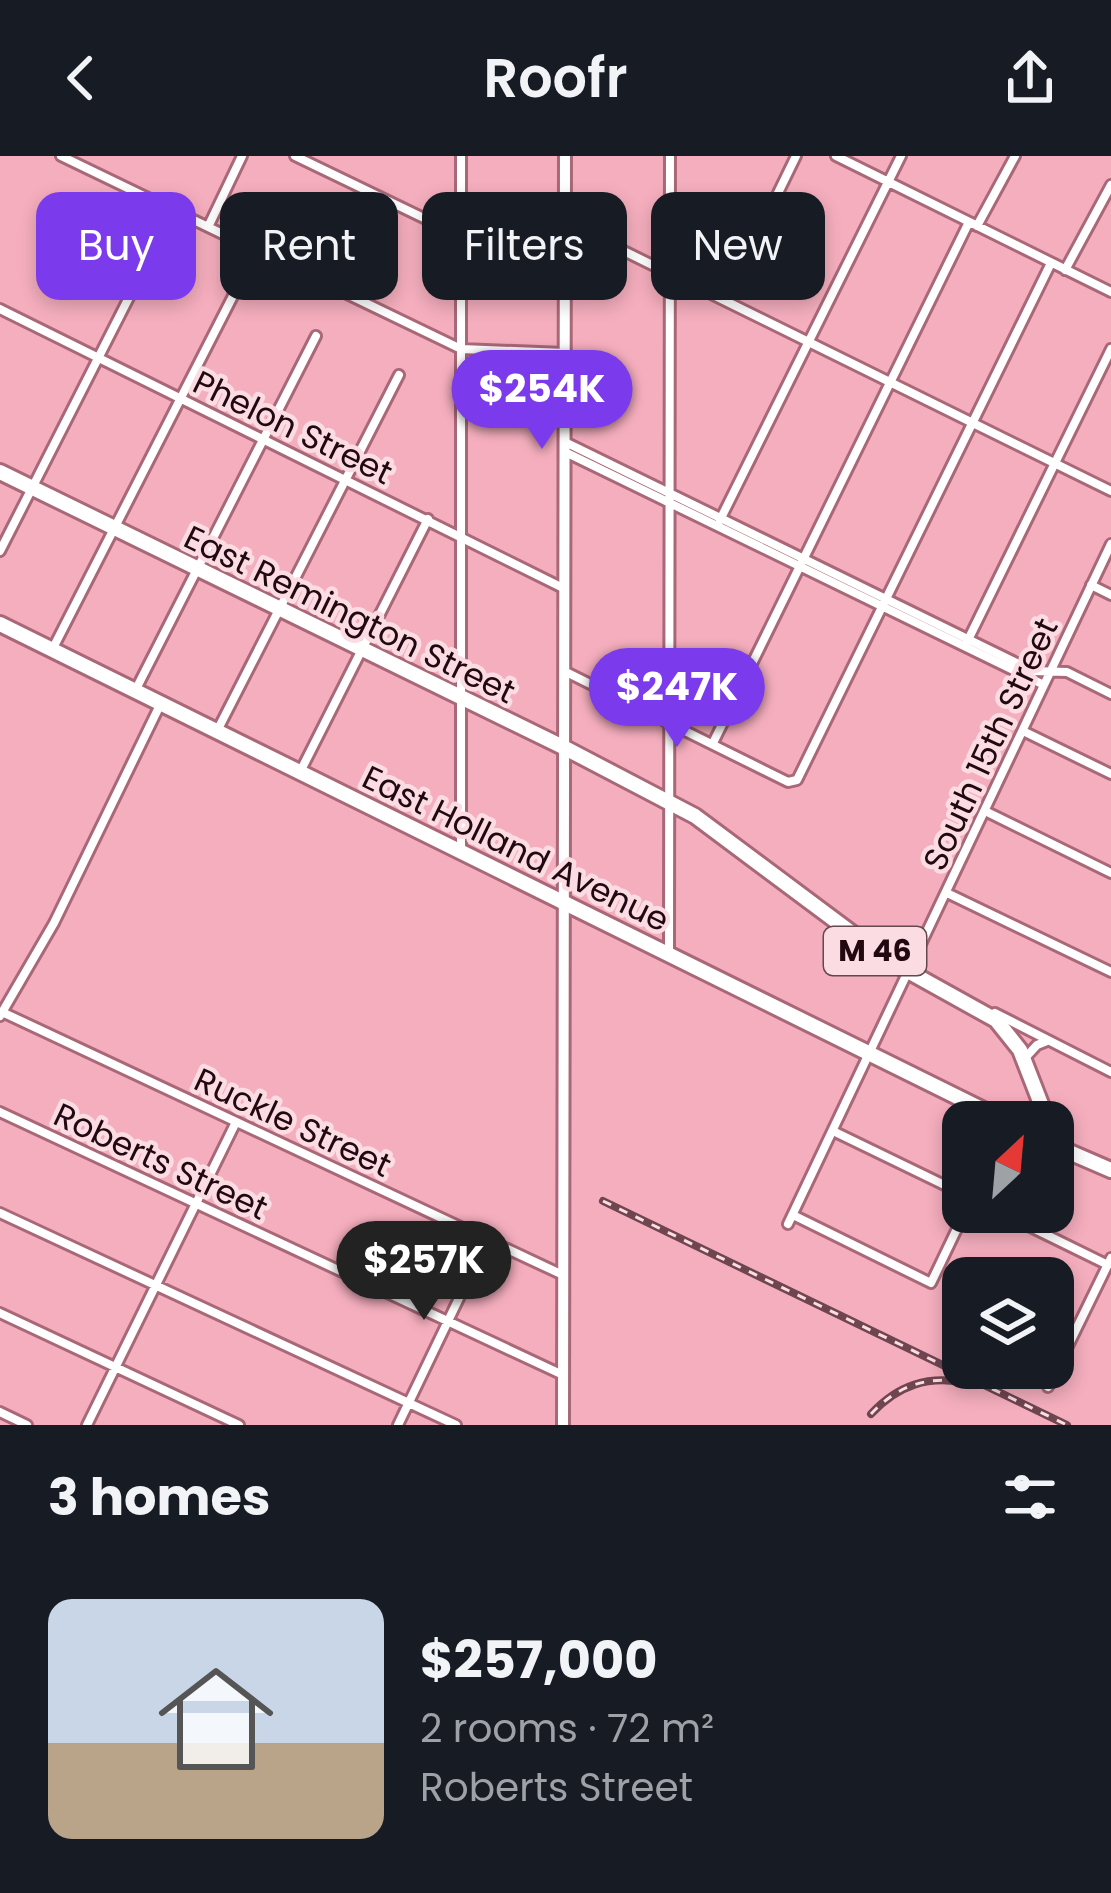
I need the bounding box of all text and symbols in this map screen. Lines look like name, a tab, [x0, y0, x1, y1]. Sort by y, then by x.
text: Roofr	[484, 40, 627, 116]
icon: back	[48, 45, 114, 111]
icon: share	[997, 45, 1063, 111]
chip: Buy	[36, 192, 196, 300]
chip: Rent	[220, 192, 398, 300]
chip: Filters	[422, 192, 627, 300]
chip: New	[651, 192, 825, 300]
pin: $254K	[458, 350, 626, 452]
street label: Phelon Street	[185, 359, 400, 496]
text: $254K	[479, 361, 605, 416]
street label: East Remington Street	[176, 514, 523, 715]
street label: South 15th Street	[911, 610, 1070, 878]
pin: $247K	[593, 648, 761, 750]
text: $247K	[616, 659, 738, 714]
street label: East Holland Avenue	[355, 754, 677, 943]
road number: M 46	[824, 927, 926, 975]
street label: Ruckle Street	[187, 1056, 399, 1189]
street label: Roberts Street	[46, 1091, 275, 1232]
north arrow	[942, 1101, 1074, 1233]
map controls	[942, 1101, 1074, 1389]
pin: $257K	[340, 1221, 508, 1323]
text: $257K	[363, 1232, 485, 1287]
button: layers	[942, 1257, 1074, 1389]
text: 3 homes	[48, 1461, 270, 1533]
icon: filters	[997, 1464, 1063, 1530]
text: $257,000	[420, 1624, 658, 1696]
icon: home	[144, 1647, 288, 1791]
text: 2 rooms · 72 m²	[420, 1701, 714, 1756]
text: Roberts Street	[420, 1760, 693, 1815]

